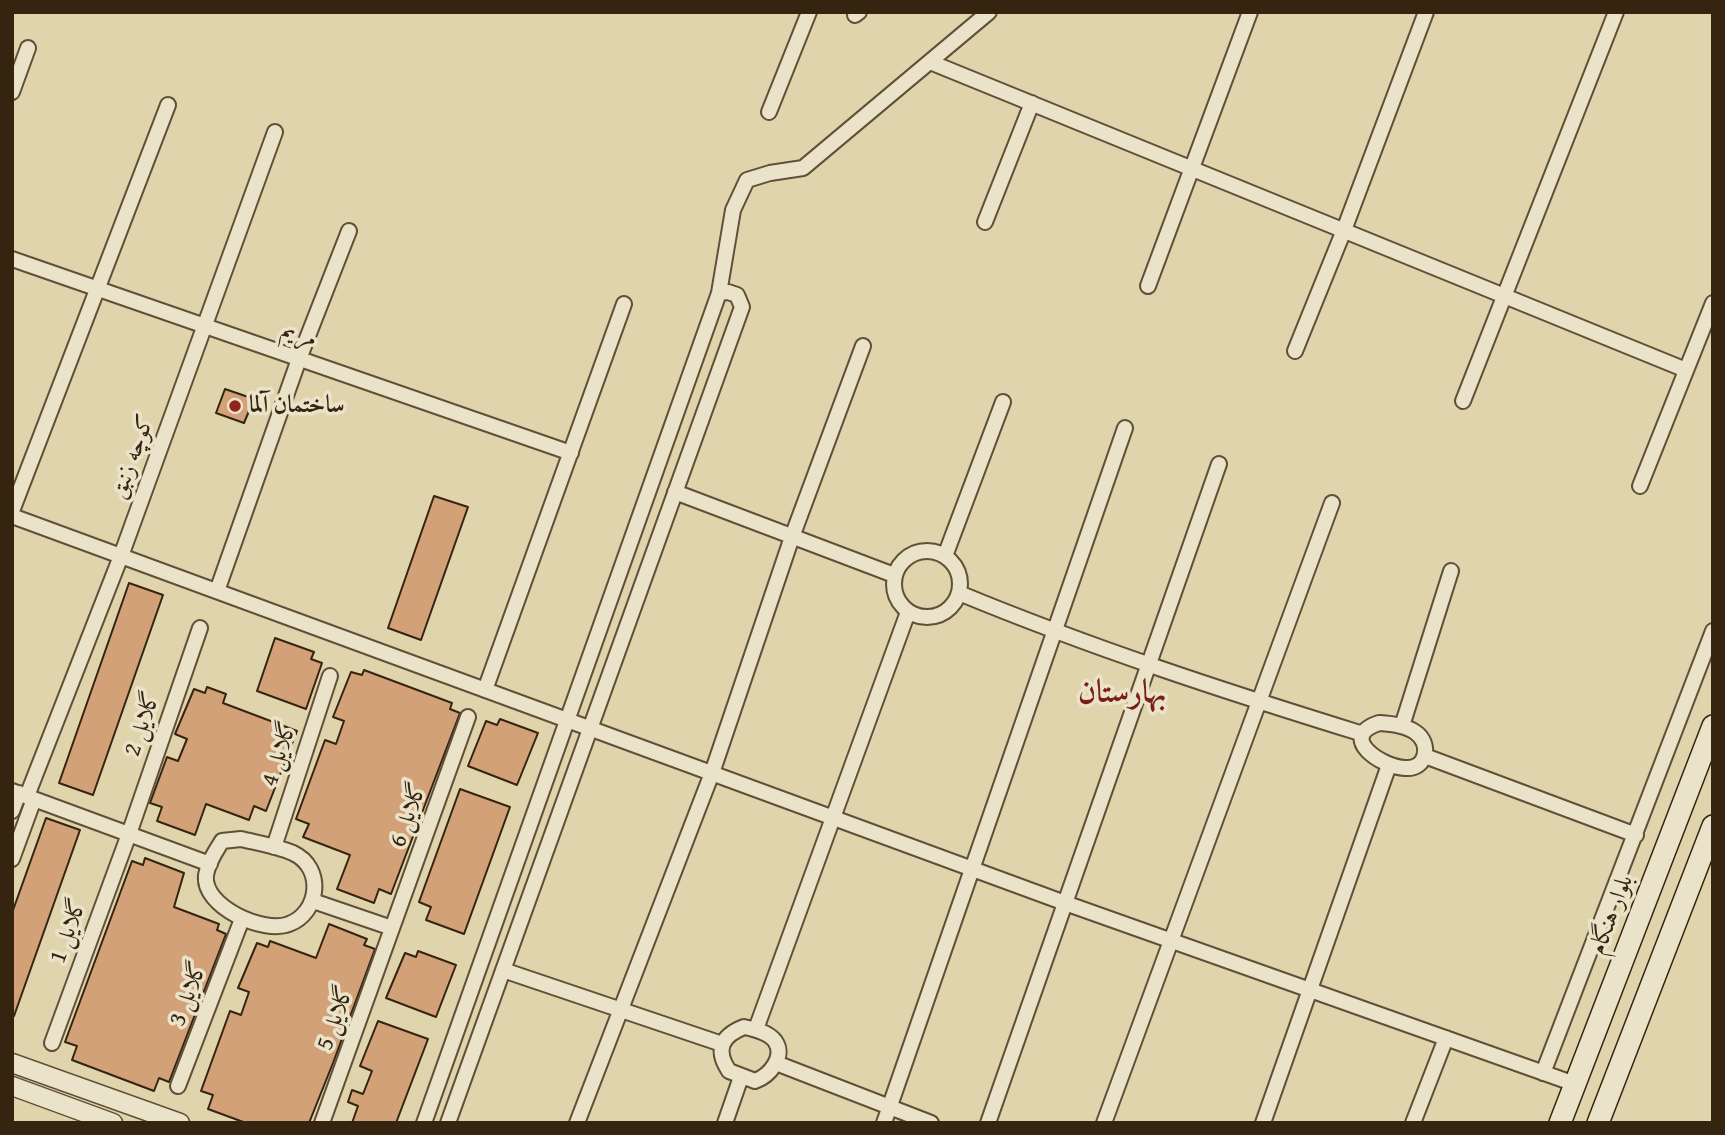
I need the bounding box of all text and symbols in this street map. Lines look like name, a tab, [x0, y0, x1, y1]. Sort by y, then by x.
street label: مریم	[277, 316, 321, 354]
place label: ساختمان آلما	[249, 392, 345, 420]
marker: ساختمان آلما	[227, 398, 243, 414]
street label: کوچه زنبق	[104, 411, 162, 503]
district label: بهارستان	[1078, 675, 1166, 713]
street label: گلایل 2	[119, 688, 167, 760]
street label: گلایل 4	[256, 718, 304, 790]
street label: گلایل 6	[384, 779, 434, 851]
street label: بلوار هنگام	[1584, 871, 1640, 959]
street label: گلایل 1	[44, 895, 94, 967]
street label: گلایل 3	[164, 958, 214, 1030]
street label: گلایل 5	[311, 982, 361, 1054]

